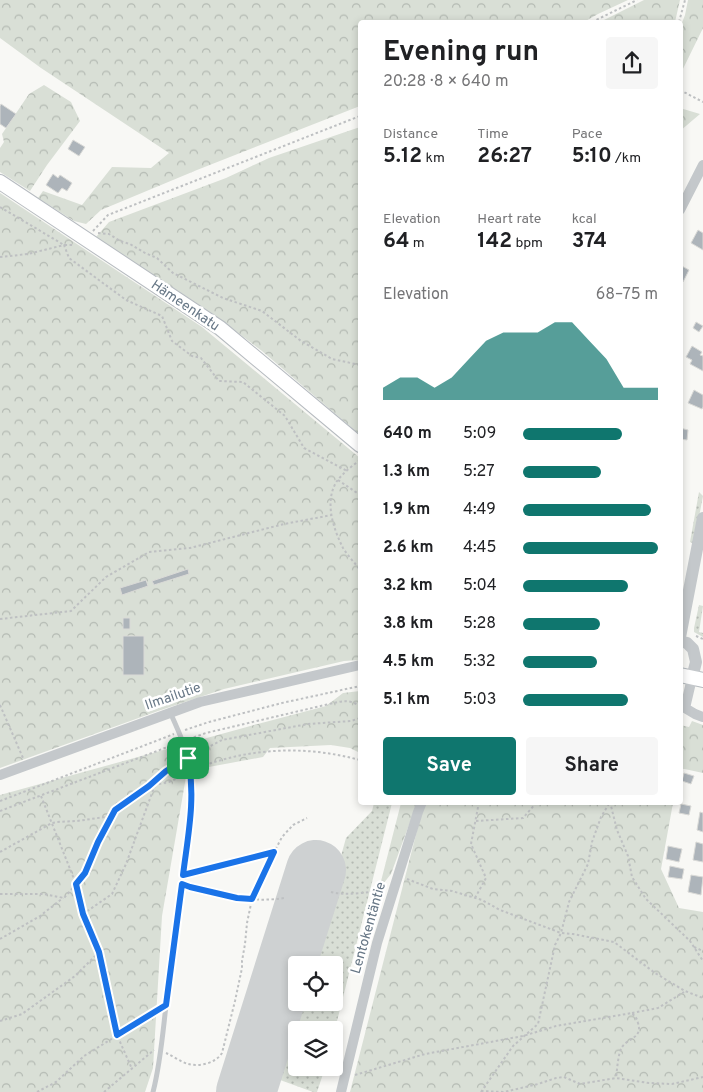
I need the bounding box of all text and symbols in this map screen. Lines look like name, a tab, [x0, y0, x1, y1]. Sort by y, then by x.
text: Evening run	[383, 35, 539, 71]
button: share	[606, 37, 658, 89]
text: 20:28 · 8 × 640 m	[383, 72, 508, 92]
text: Distance	[383, 126, 438, 143]
text: Time	[477, 126, 509, 143]
text: Pace	[572, 126, 602, 143]
text: 5.12	[383, 143, 422, 170]
text: 26:27	[477, 143, 532, 170]
text: 5:10	[572, 143, 612, 170]
text: km	[422, 150, 445, 167]
text: /km	[612, 150, 641, 167]
text: Elevation	[383, 211, 441, 228]
text: Heart rate	[477, 211, 541, 228]
text: kcal	[572, 211, 597, 228]
text: 64	[383, 228, 409, 255]
text: 142	[477, 228, 512, 255]
text: 374	[572, 228, 607, 255]
text: m	[409, 235, 425, 252]
text: bpm	[512, 235, 543, 252]
street label: Hämeenkatu	[147, 277, 223, 335]
text: Elevation	[383, 285, 449, 305]
text: 68–75 m	[596, 285, 658, 305]
text: 640 m	[383, 424, 432, 444]
text: 5:09	[463, 424, 496, 444]
text: 1.3 km	[383, 462, 430, 482]
text: 5:27	[463, 462, 495, 482]
text: 1.9 km	[383, 500, 430, 520]
text: 4:49	[463, 500, 496, 520]
text: 2.6 km	[383, 538, 434, 558]
text: 4:45	[463, 538, 496, 558]
text: 3.2 km	[383, 576, 433, 596]
text: 5:04	[463, 576, 497, 596]
text: 3.8 km	[383, 614, 433, 634]
text: 5:28	[463, 614, 496, 634]
text: 4.5 km	[383, 652, 434, 672]
text: 5:32	[463, 652, 496, 672]
street label: Ilmailutie	[143, 679, 203, 715]
text: 5.1 km	[383, 690, 430, 710]
text: 5:03	[463, 690, 496, 710]
pin	[167, 737, 209, 779]
button: Save	[383, 737, 516, 795]
button: Share	[526, 737, 658, 795]
icon: arrive	[174, 744, 202, 772]
street label: Lentokentäntie	[348, 880, 390, 976]
map controls	[288, 956, 343, 1076]
button: locate	[288, 956, 343, 1011]
button: layers	[288, 1021, 343, 1076]

